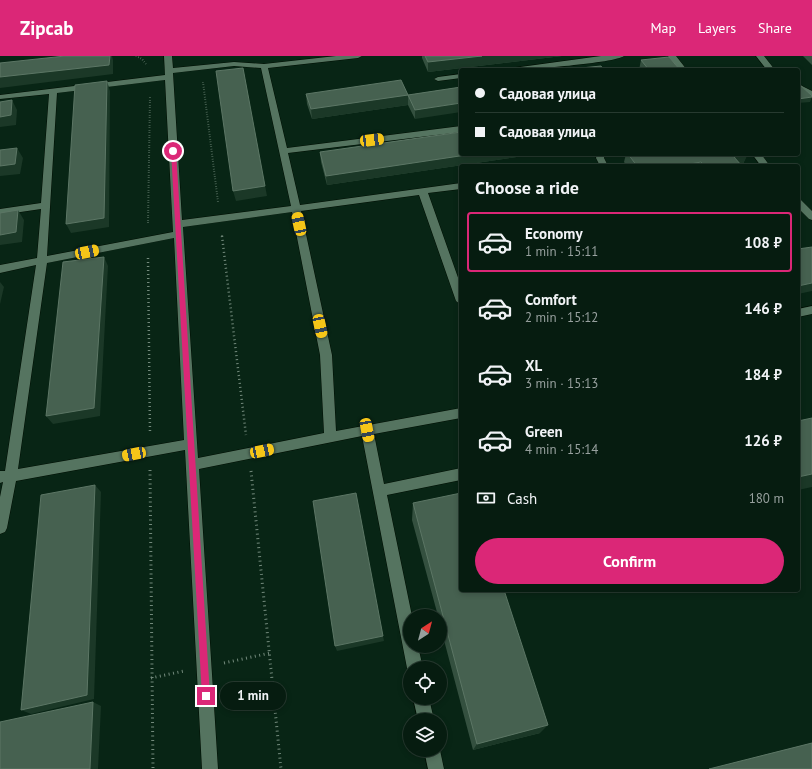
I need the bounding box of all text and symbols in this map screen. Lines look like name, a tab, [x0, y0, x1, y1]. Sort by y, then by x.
text: Zipcab	[20, 16, 73, 40]
text: Map	[650, 19, 676, 37]
text: Layers	[698, 19, 736, 37]
text: Share	[758, 19, 792, 37]
text: Садовая улица	[499, 84, 596, 103]
text: Садовая улица	[499, 122, 596, 141]
car	[359, 133, 385, 147]
route start	[164, 142, 182, 160]
text: Choose a ride	[475, 176, 579, 199]
car	[291, 211, 307, 237]
icon: car	[477, 224, 513, 260]
text: Economy	[525, 224, 583, 243]
text: 108 ₽	[744, 233, 782, 252]
text: 1 min · 15:11	[525, 243, 598, 260]
car	[74, 244, 100, 260]
icon: car	[477, 290, 513, 326]
text: Comfort	[525, 290, 577, 309]
text: 146 ₽	[744, 299, 782, 318]
text: 2 min · 15:12	[525, 309, 598, 326]
car	[312, 313, 328, 339]
icon: car	[477, 356, 513, 392]
text: XL	[525, 356, 542, 375]
text: 184 ₽	[744, 365, 782, 384]
text: 3 min · 15:13	[525, 375, 598, 392]
car	[359, 417, 375, 443]
icon: car	[477, 422, 513, 458]
text: Green	[525, 422, 563, 441]
text: 126 ₽	[744, 431, 782, 450]
text: 4 min · 15:14	[525, 441, 598, 458]
car	[249, 443, 275, 459]
car	[121, 446, 147, 462]
icon: cash	[475, 487, 497, 509]
text: Cash	[507, 489, 537, 508]
text: 180 m	[749, 490, 784, 507]
button: Confirm	[475, 538, 784, 584]
north arrow	[403, 609, 447, 653]
map controls	[403, 609, 447, 757]
button: locate	[403, 661, 447, 705]
callout: 1 min	[220, 682, 286, 710]
route end	[197, 687, 215, 705]
text: 1 min	[237, 687, 269, 704]
button: layers	[403, 713, 447, 757]

